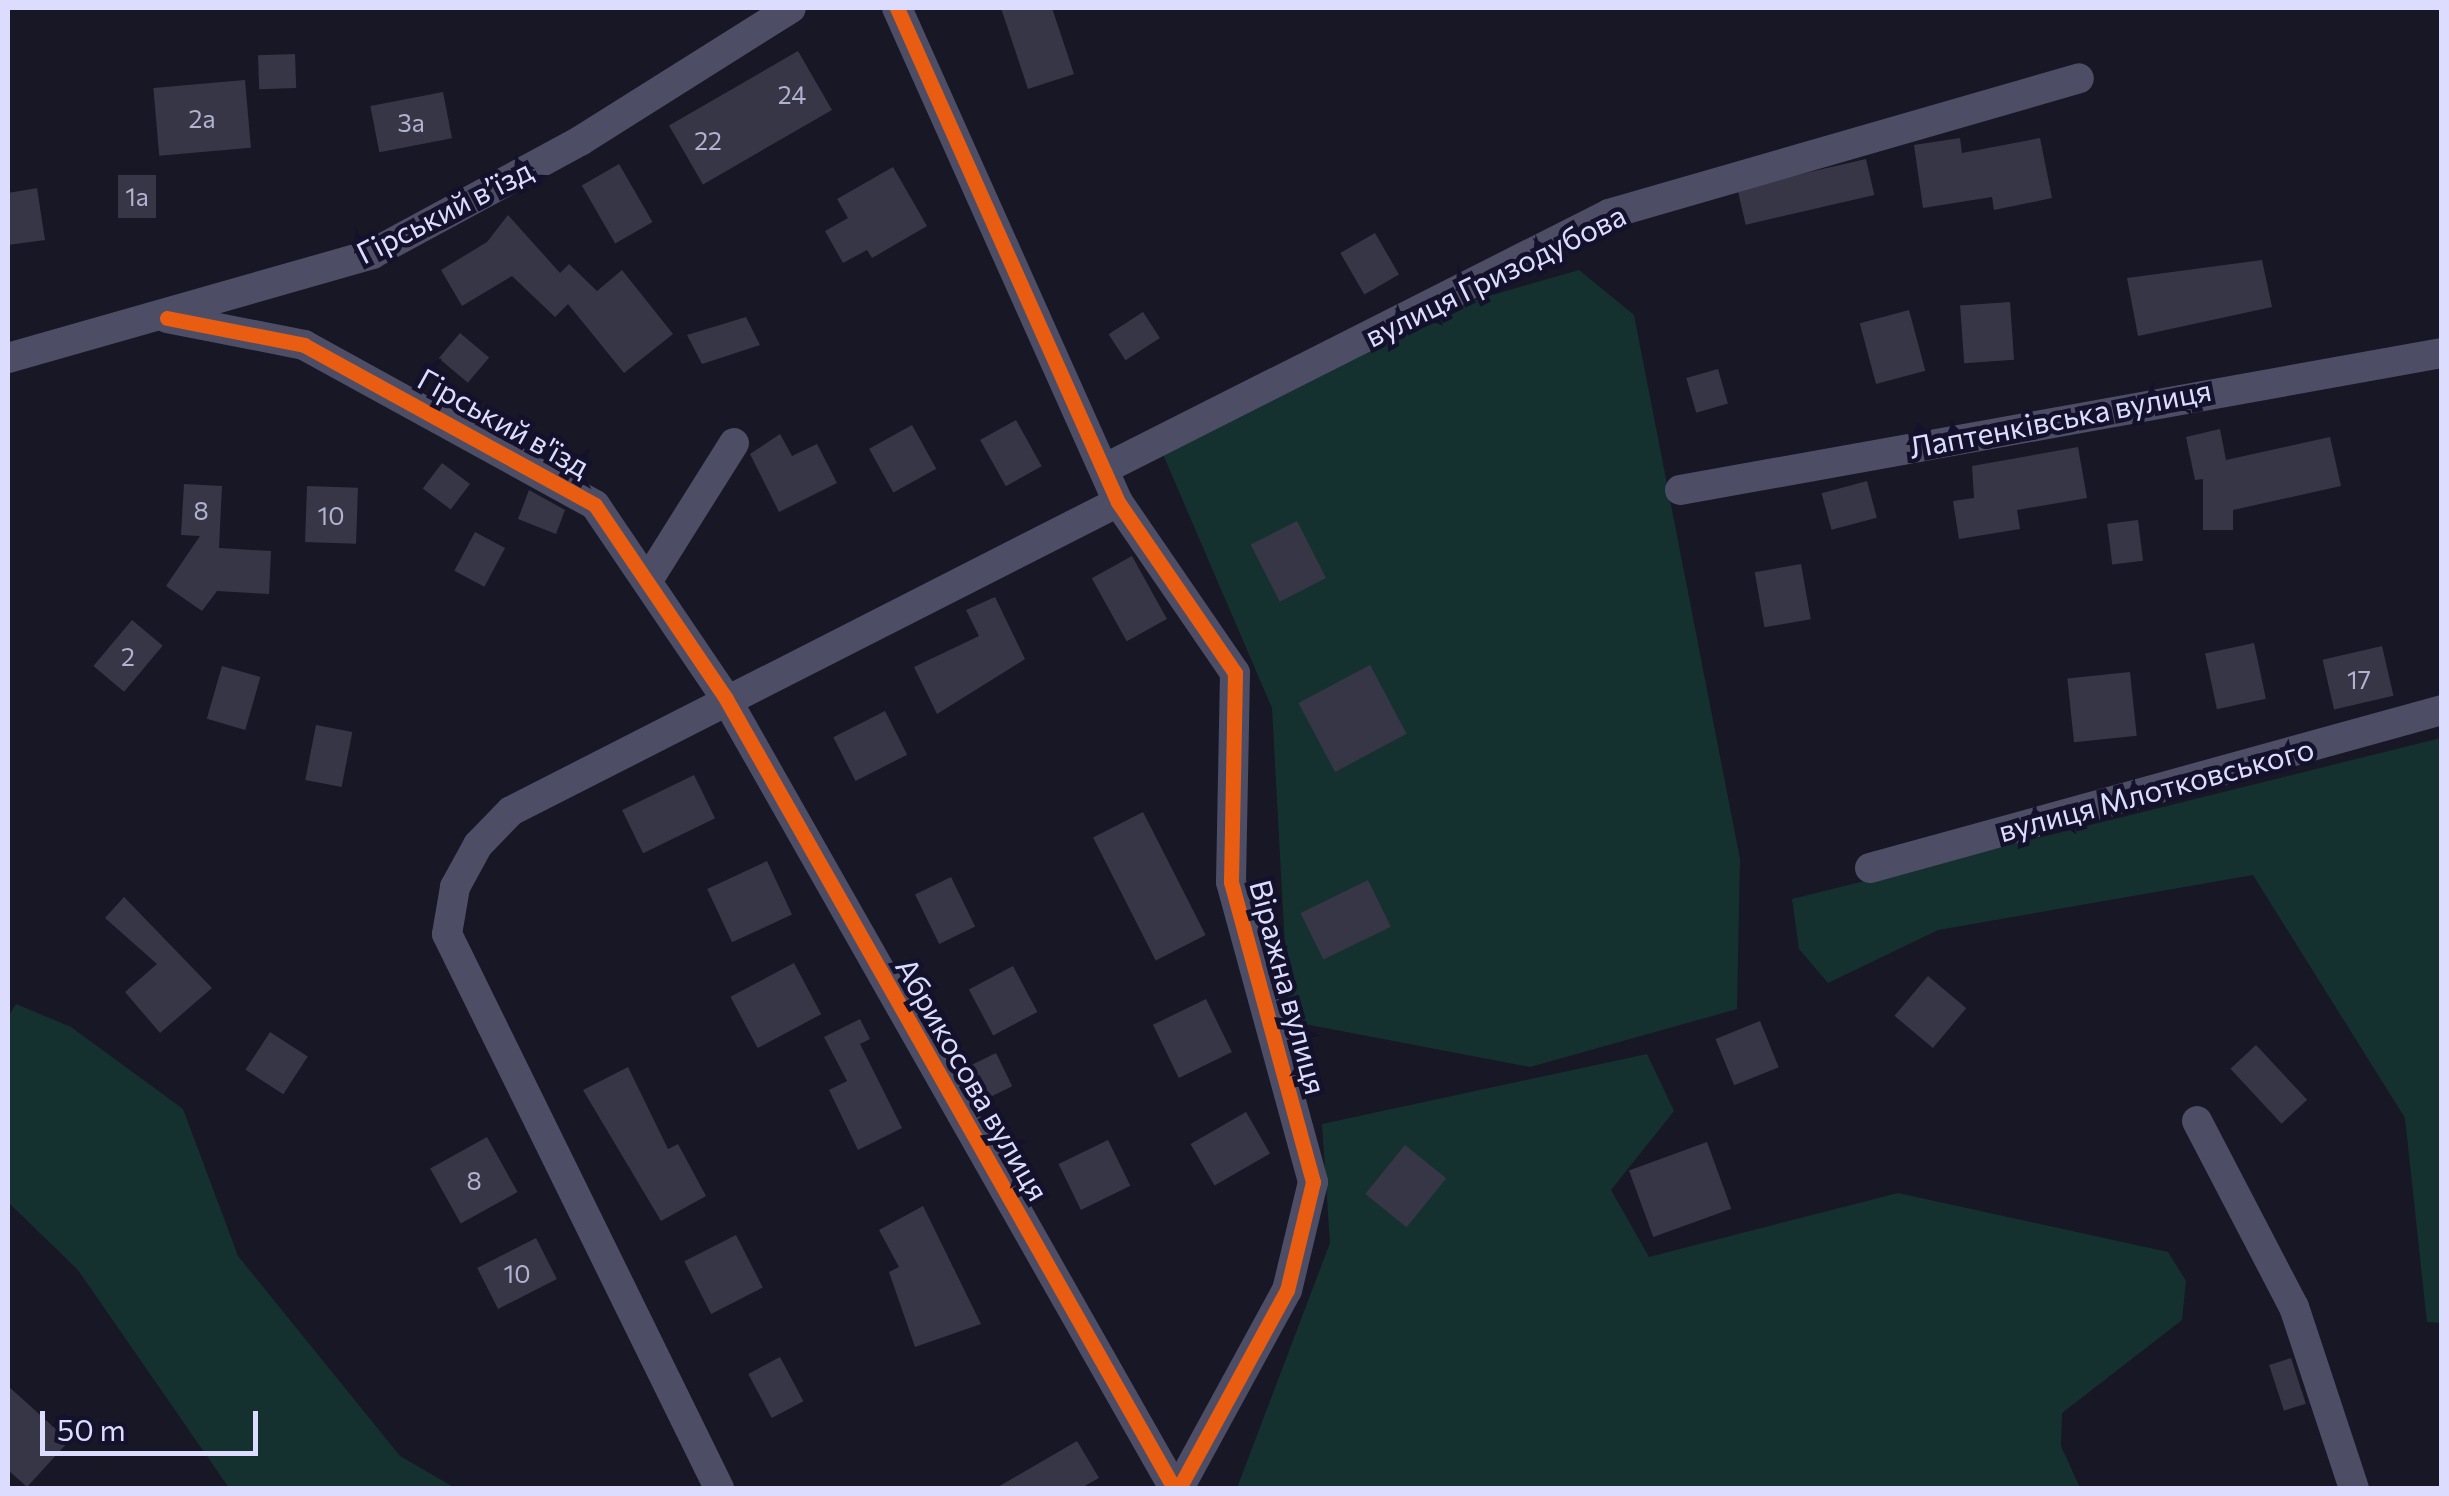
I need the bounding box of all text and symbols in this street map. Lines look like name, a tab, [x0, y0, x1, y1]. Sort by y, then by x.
house number: 24	[778, 79, 806, 109]
house number: 2а	[189, 103, 215, 133]
house number: 3а	[397, 107, 425, 137]
house number: 22	[694, 125, 722, 155]
street label: Гірський в’їзд	[350, 151, 538, 271]
house number: 1а	[125, 181, 149, 211]
street label: вулиця Гризодубова	[1359, 196, 1631, 354]
street label: Гірський в'їзд	[412, 360, 596, 484]
street label: Лаптенківська вулиця	[1906, 371, 2214, 465]
house number: 8	[193, 495, 209, 525]
house number: 10	[318, 500, 344, 530]
house number: 2	[121, 641, 135, 671]
house number: 17	[2347, 664, 2371, 694]
street label: вулиця Млотковського	[1994, 730, 2318, 848]
street label: Віражна вулиця	[1243, 876, 1335, 1098]
street label: Абрикосова вулиця	[889, 951, 1057, 1207]
house number: 8	[466, 1165, 482, 1195]
house number: 10	[504, 1258, 530, 1288]
scale bar	[45, 1391, 262, 1453]
text: 50 m	[57, 1410, 126, 1447]

